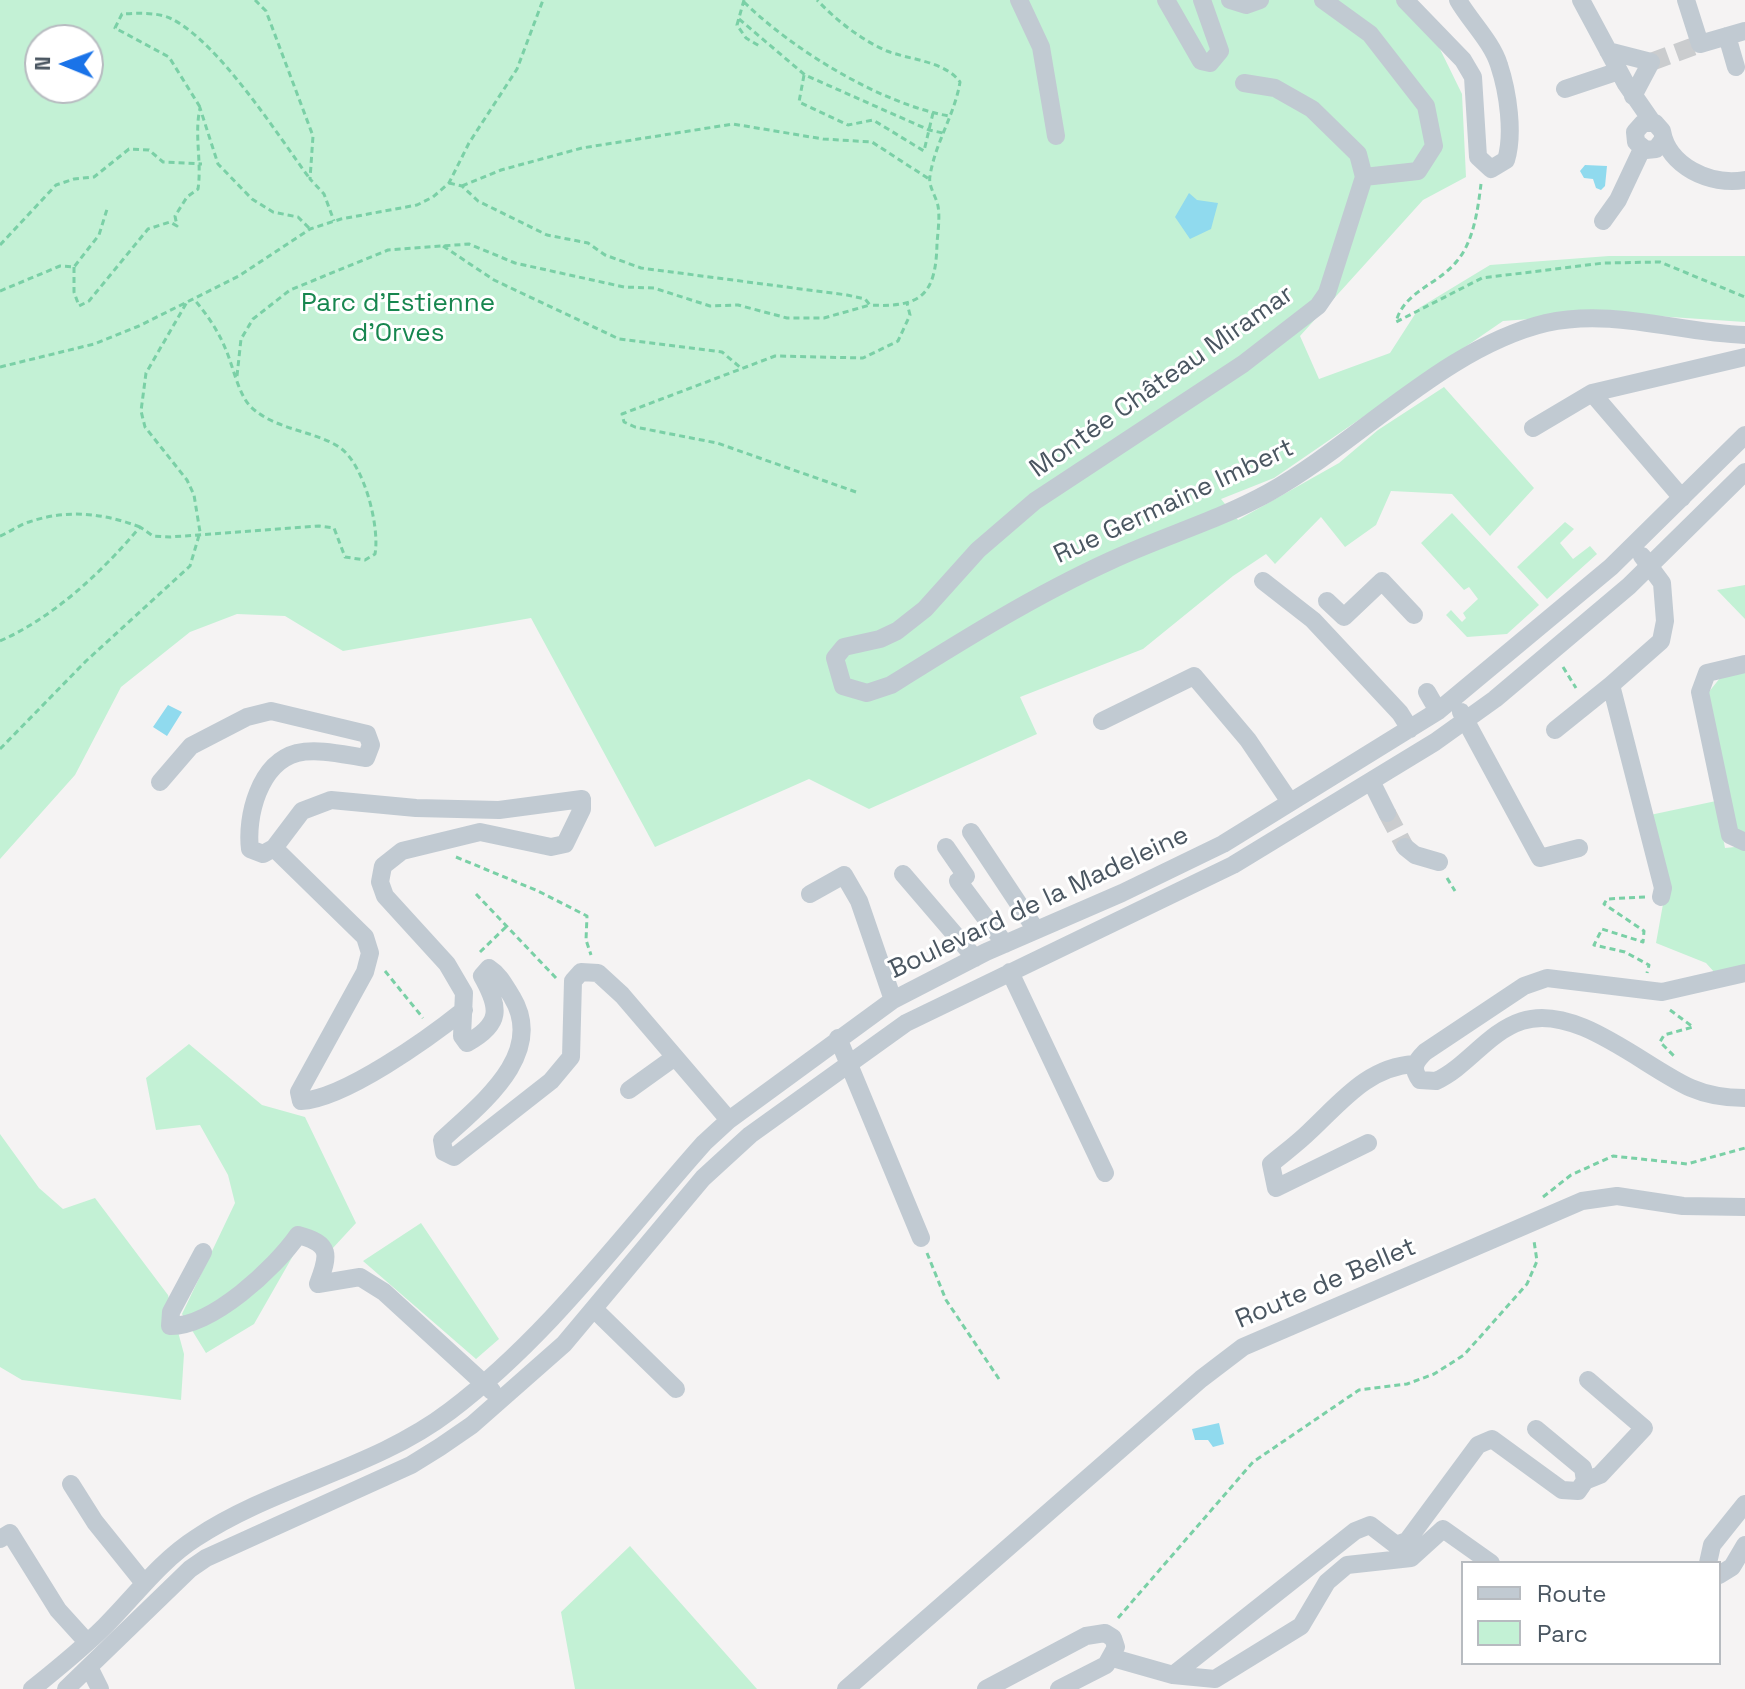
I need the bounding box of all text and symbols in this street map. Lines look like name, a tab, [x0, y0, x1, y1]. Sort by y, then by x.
north arrow	[24, 24, 104, 104]
text: N	[28, 56, 56, 71]
street label: Montée Château Miramar	[1024, 279, 1300, 485]
park label: Parc d'Estienne d'Orves	[301, 288, 495, 350]
street label: Rue Germaine Imbert	[1049, 433, 1299, 571]
street label: Boulevard de la Madeleine	[884, 820, 1194, 986]
street label: Route de Bellet	[1231, 1232, 1421, 1336]
legend	[1461, 1561, 1721, 1665]
text: Route	[1537, 1578, 1606, 1609]
text: Parc	[1537, 1618, 1588, 1649]

